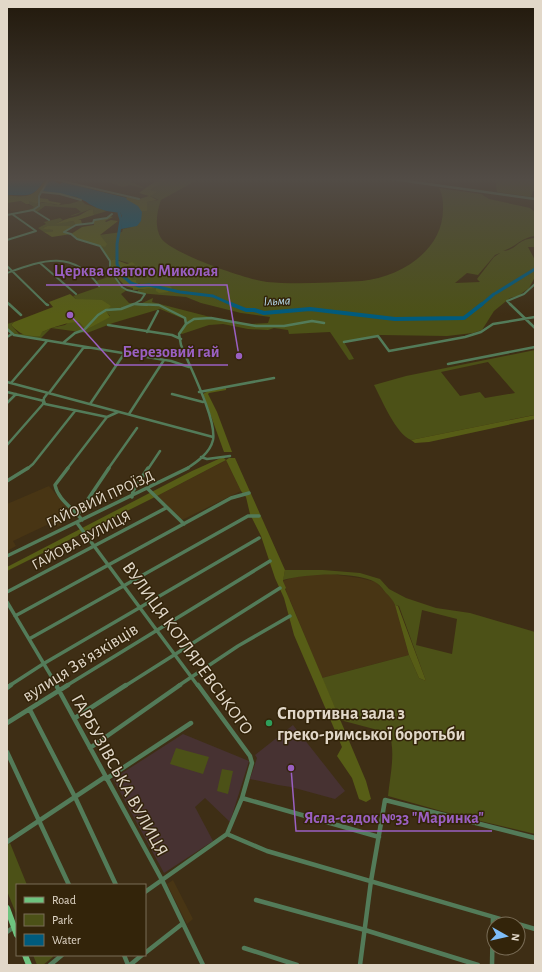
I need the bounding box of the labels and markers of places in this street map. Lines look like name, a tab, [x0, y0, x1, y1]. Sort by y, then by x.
callout: Церква святого Миколая	[46, 257, 227, 285]
callout: Березовий гай	[115, 337, 228, 365]
place label: Спортивна зала з греко-римської боротьби	[277, 705, 465, 744]
marker: Спортивна зала з греко-римської боротьби	[264, 718, 274, 728]
callout: Ясла-садок №33 "Маринка"	[296, 803, 492, 831]

